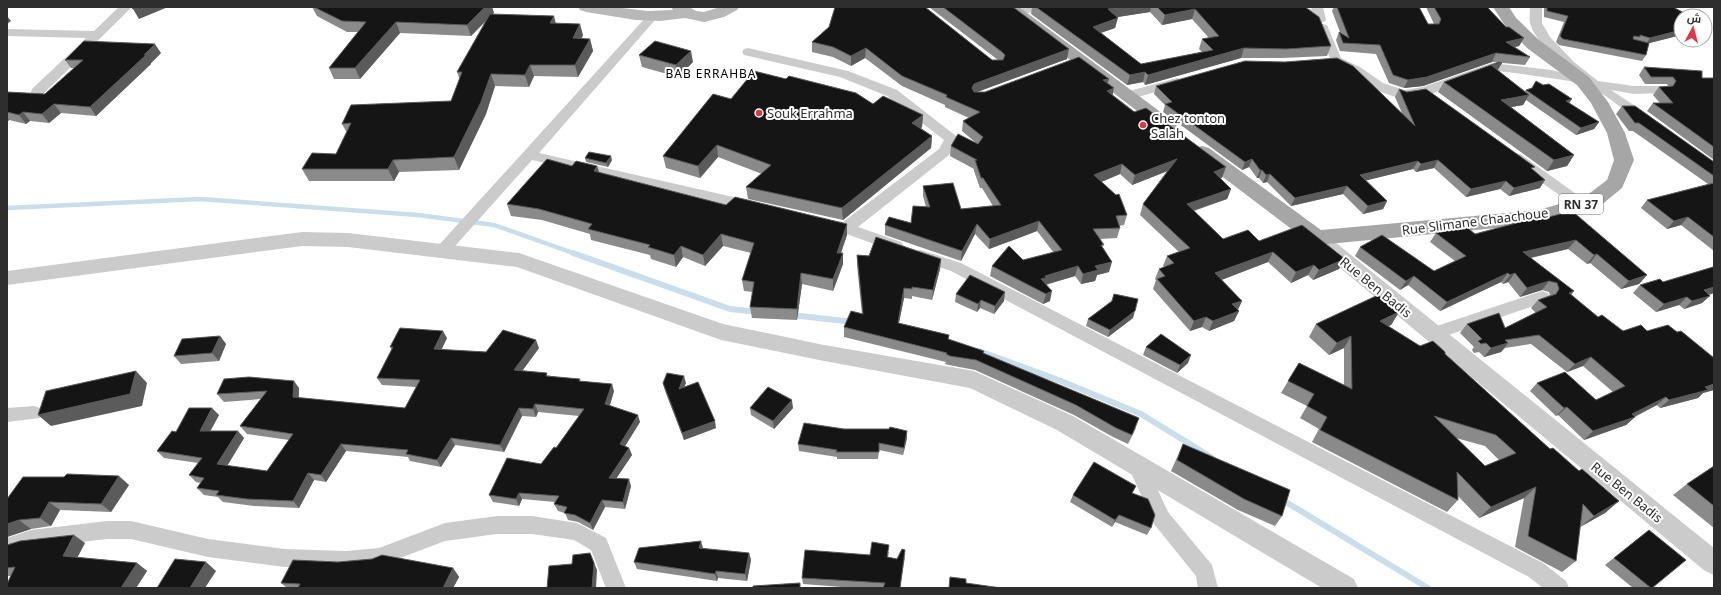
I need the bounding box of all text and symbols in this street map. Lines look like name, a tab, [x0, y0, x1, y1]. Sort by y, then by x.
north arrow	[1673, 8, 1713, 48]
text: ش	[1686, 9, 1702, 26]
district label: BAB ERRAHBA	[665, 65, 757, 82]
place label: Souk Errahma	[767, 104, 853, 122]
marker: Souk Errahma	[754, 108, 764, 118]
place label: Chez tonton Salah	[1151, 109, 1225, 142]
marker: Chez tonton Salah	[1138, 120, 1148, 130]
road number: RN 37	[1559, 194, 1603, 214]
street label: Rue Slimane Chaachoue	[1401, 203, 1549, 239]
street label: Rue Ben Badis	[1336, 253, 1416, 321]
street label: Rue Ben Badis	[1587, 458, 1667, 526]

